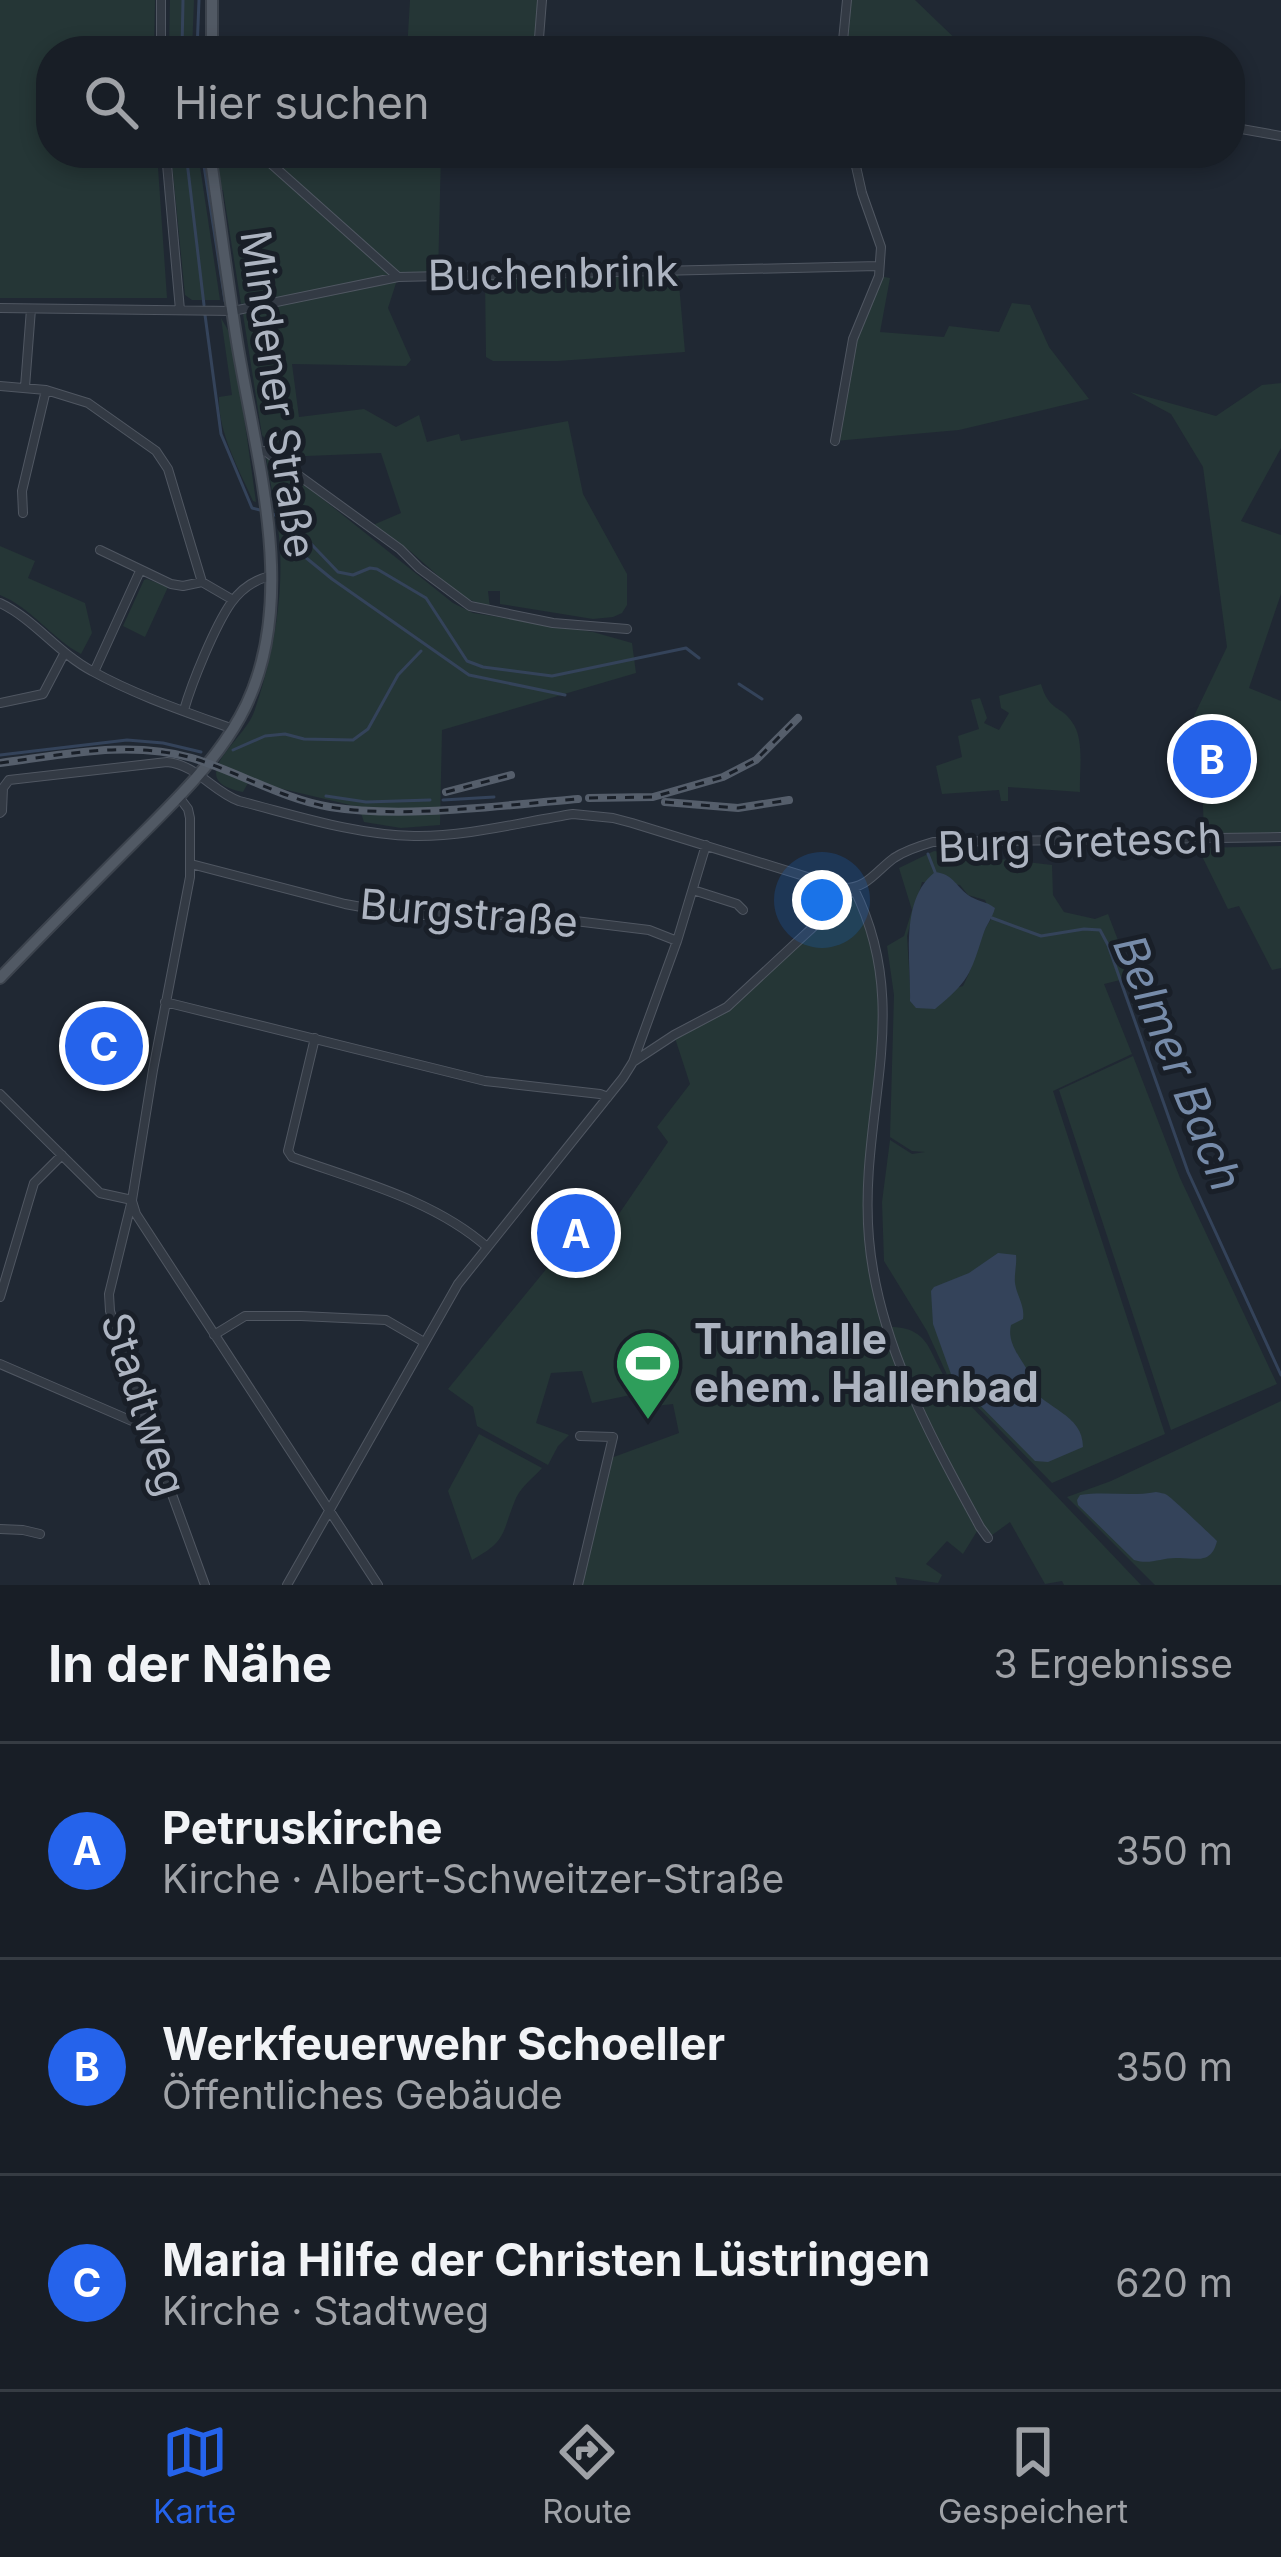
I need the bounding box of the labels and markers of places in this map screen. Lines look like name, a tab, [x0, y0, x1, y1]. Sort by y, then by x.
pin: B	[1173, 714, 1251, 804]
pin: C	[65, 1001, 143, 1091]
pin: A	[537, 1188, 615, 1278]
place label: Turnhalle ehem. Hallenbad	[694, 1313, 1039, 1412]
sports icon: Turnhalle ehem. Hallenbad	[613, 1328, 683, 1422]

